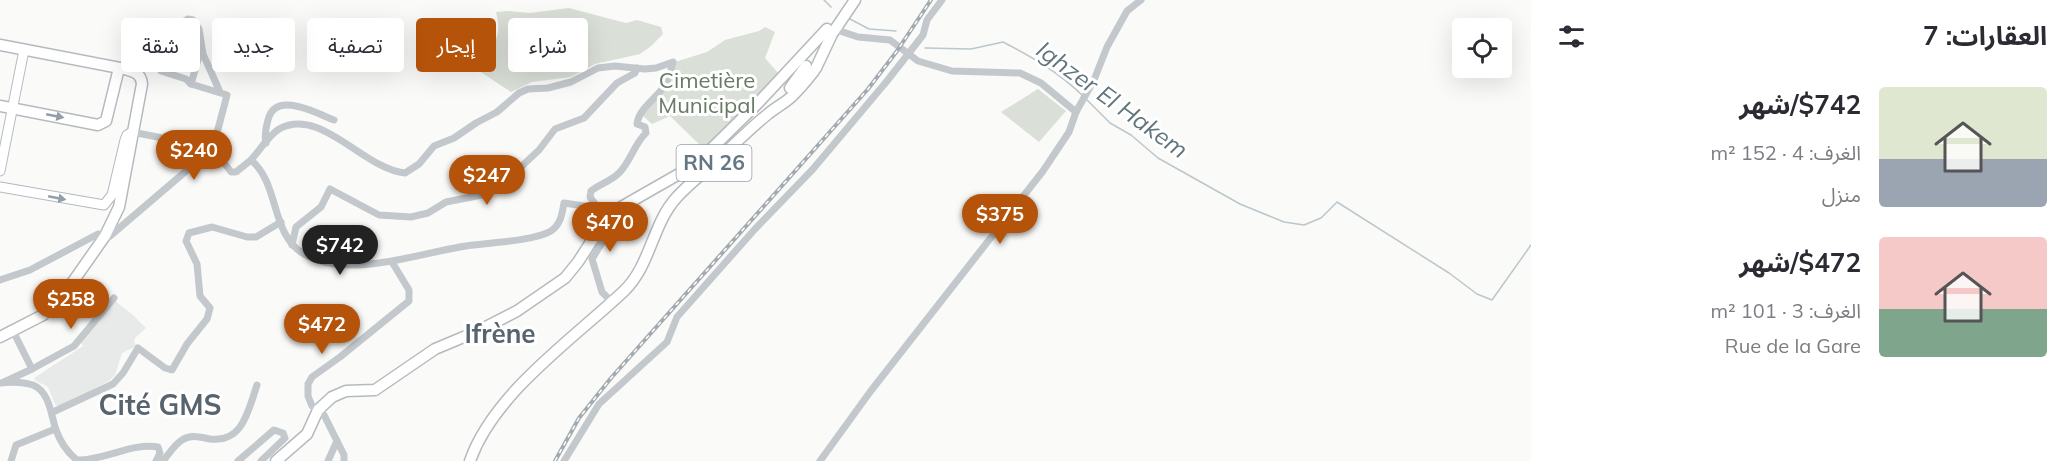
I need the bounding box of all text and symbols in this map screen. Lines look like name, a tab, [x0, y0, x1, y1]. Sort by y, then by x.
chip: شقة	[121, 18, 200, 72]
chip: جديد	[212, 18, 295, 72]
chip: تصفية	[307, 18, 404, 72]
chip: إيجار	[416, 18, 496, 72]
chip: شراء	[508, 18, 588, 72]
map controls	[1452, 18, 1512, 78]
button: locate	[1452, 18, 1512, 78]
text: العقارات: 7	[1923, 19, 2047, 52]
icon: filters	[1555, 20, 1588, 53]
water label: Ighzer El Hakem	[1031, 34, 1194, 164]
park label: Cimetière Municipal	[658, 66, 756, 119]
text: $742/شهر	[1739, 88, 1861, 121]
icon: home	[1927, 111, 1999, 183]
one-way arrow	[46, 112, 65, 121]
pin: $240	[158, 130, 230, 181]
text: $240	[170, 137, 218, 162]
text: الغرف: 4 · 152 m²	[1710, 140, 1861, 165]
road number: RN 26	[676, 145, 752, 181]
pin: $247	[451, 155, 523, 206]
text: $247	[463, 162, 511, 187]
text: منزل	[1822, 182, 1861, 207]
one-way arrow	[48, 194, 67, 203]
pin: $375	[964, 194, 1036, 245]
text: $375	[976, 201, 1024, 226]
pin: $470	[574, 202, 646, 253]
text: $470	[586, 209, 634, 234]
pin: $742	[304, 225, 376, 276]
text: $742	[316, 232, 364, 257]
text: $472/شهر	[1739, 246, 1861, 279]
icon: home	[1927, 261, 1999, 333]
pin: $258	[35, 279, 107, 330]
text: $258	[47, 286, 95, 311]
text: الغرف: 3 · 101 m²	[1710, 298, 1861, 323]
pin: $472	[286, 304, 358, 355]
text: $472	[298, 311, 346, 336]
district label: Ifrène	[464, 317, 536, 350]
text: Rue de la Gare	[1725, 333, 1861, 358]
district label: Cité GMS	[98, 387, 222, 422]

